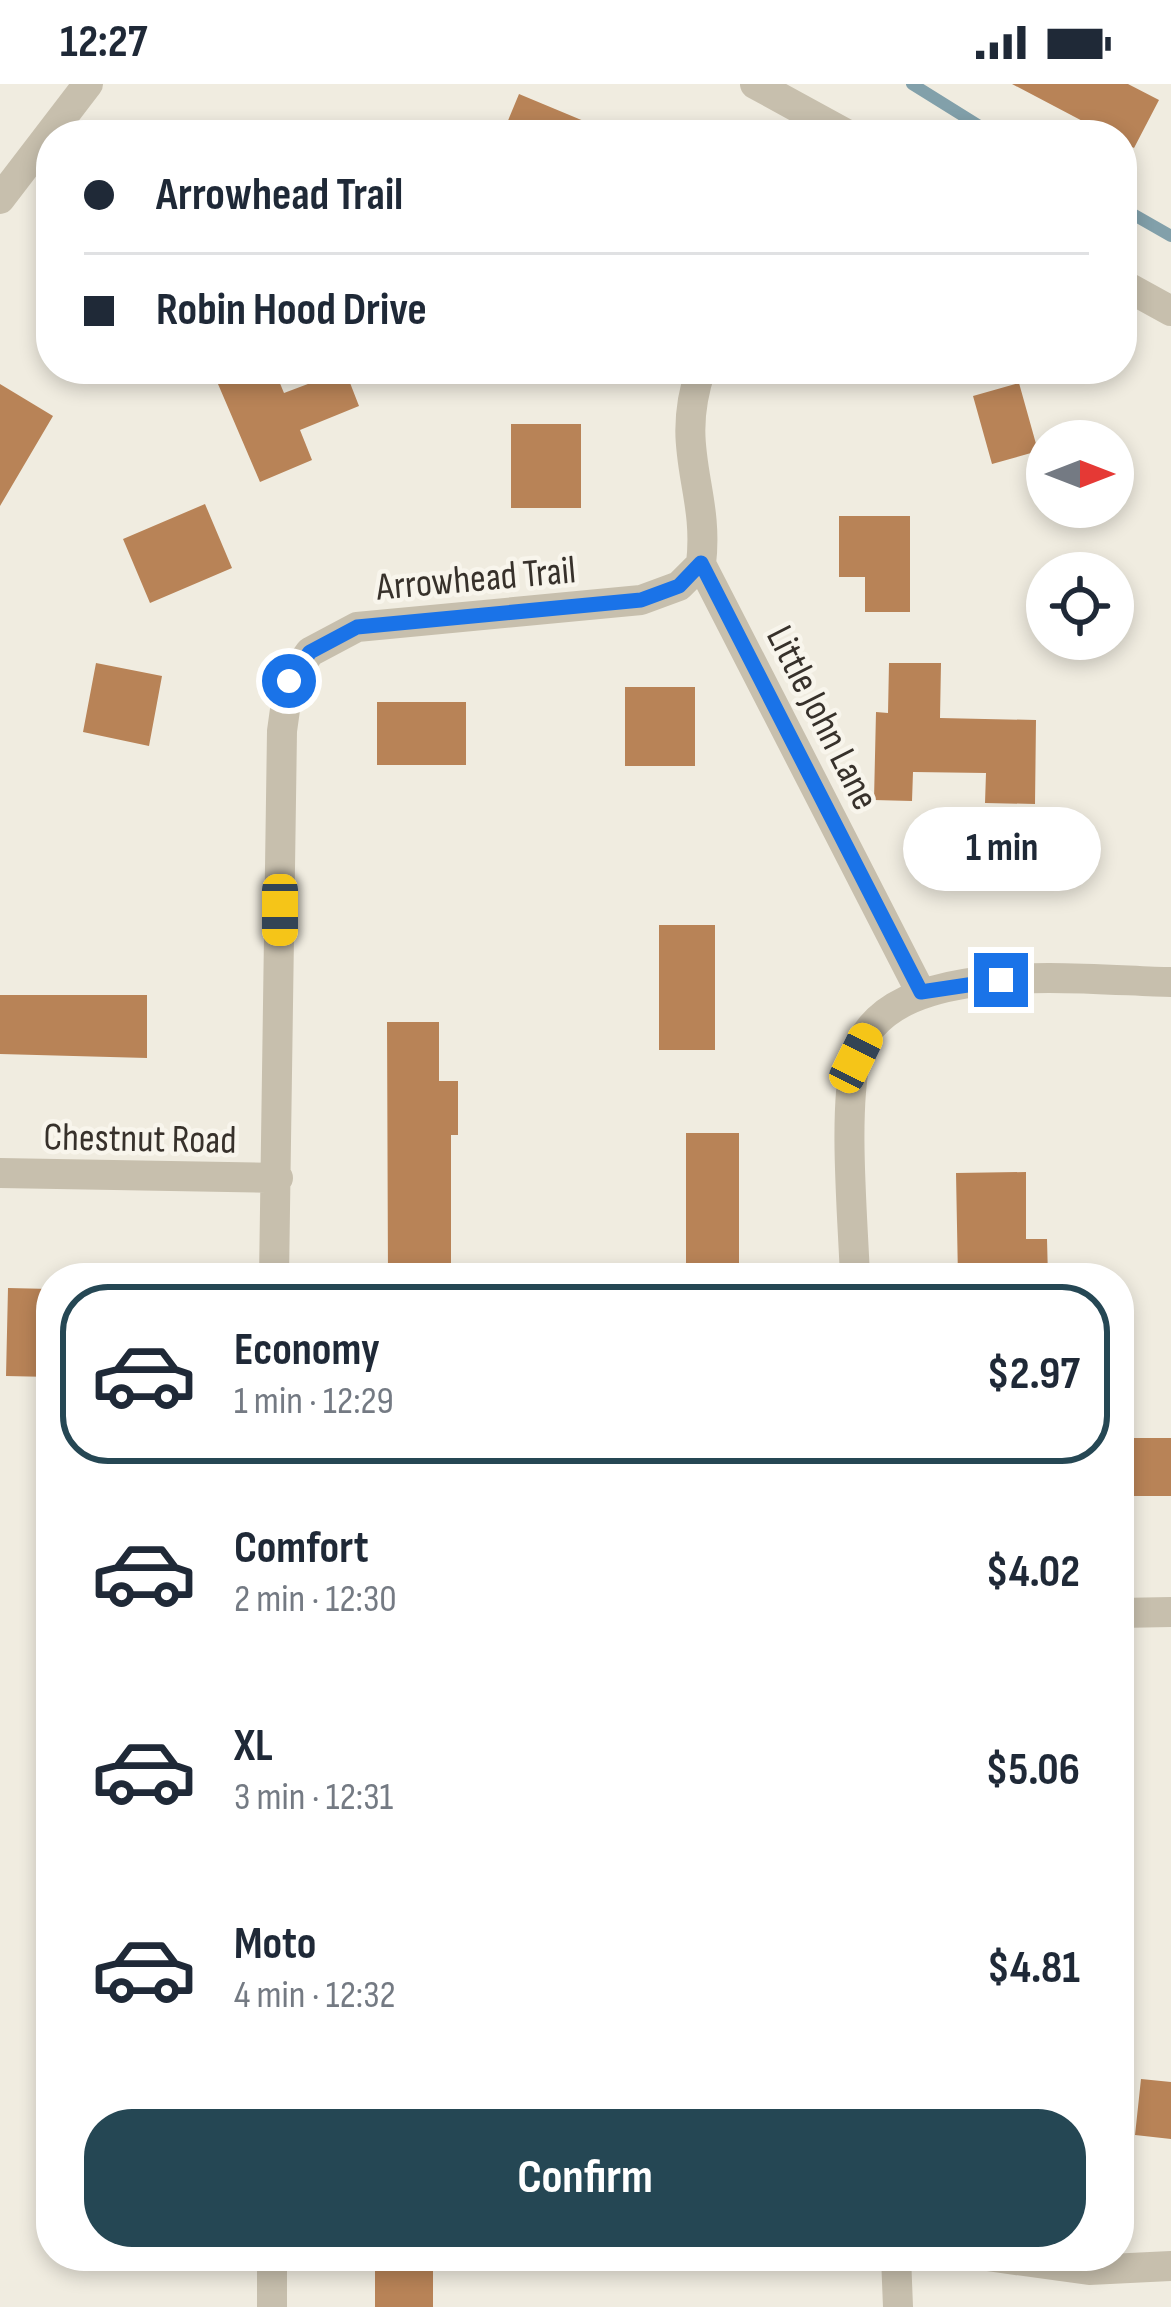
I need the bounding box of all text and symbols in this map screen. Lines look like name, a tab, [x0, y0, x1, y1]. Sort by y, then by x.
text: 12:27	[60, 15, 147, 70]
text: Arrowhead Trail	[156, 168, 403, 223]
text: Robin Hood Drive	[156, 283, 427, 338]
north arrow	[1026, 420, 1134, 528]
map controls	[1026, 420, 1134, 660]
street label: Arrowhead Trail	[374, 547, 578, 612]
button: locate	[1026, 552, 1134, 660]
street label: Little John Lane	[755, 618, 888, 818]
route start	[262, 654, 316, 708]
callout: 1 min	[902, 806, 1100, 890]
text: 1 min	[966, 825, 1038, 872]
car	[262, 874, 298, 946]
route end	[974, 953, 1028, 1007]
car	[824, 1018, 888, 1098]
street label: Chestnut Road	[43, 1114, 237, 1165]
icon: car	[90, 1320, 198, 1428]
text: Economy	[234, 1323, 380, 1378]
text: $2.97	[987, 1347, 1080, 1402]
text: 1 min · 12:29	[234, 1378, 394, 1425]
icon: car	[90, 1518, 198, 1626]
text: Comfort	[234, 1521, 369, 1576]
text: $4.02	[986, 1545, 1080, 1600]
text: 2 min · 12:30	[234, 1576, 397, 1623]
icon: car	[90, 1716, 198, 1824]
text: XL	[234, 1719, 273, 1774]
text: $5.06	[985, 1743, 1080, 1798]
text: 3 min · 12:31	[234, 1774, 393, 1821]
icon: car	[90, 1914, 198, 2022]
text: Moto	[234, 1917, 316, 1972]
text: $4.81	[987, 1941, 1080, 1996]
text: 4 min · 12:32	[234, 1972, 396, 2019]
button: Confirm	[84, 2109, 1086, 2247]

